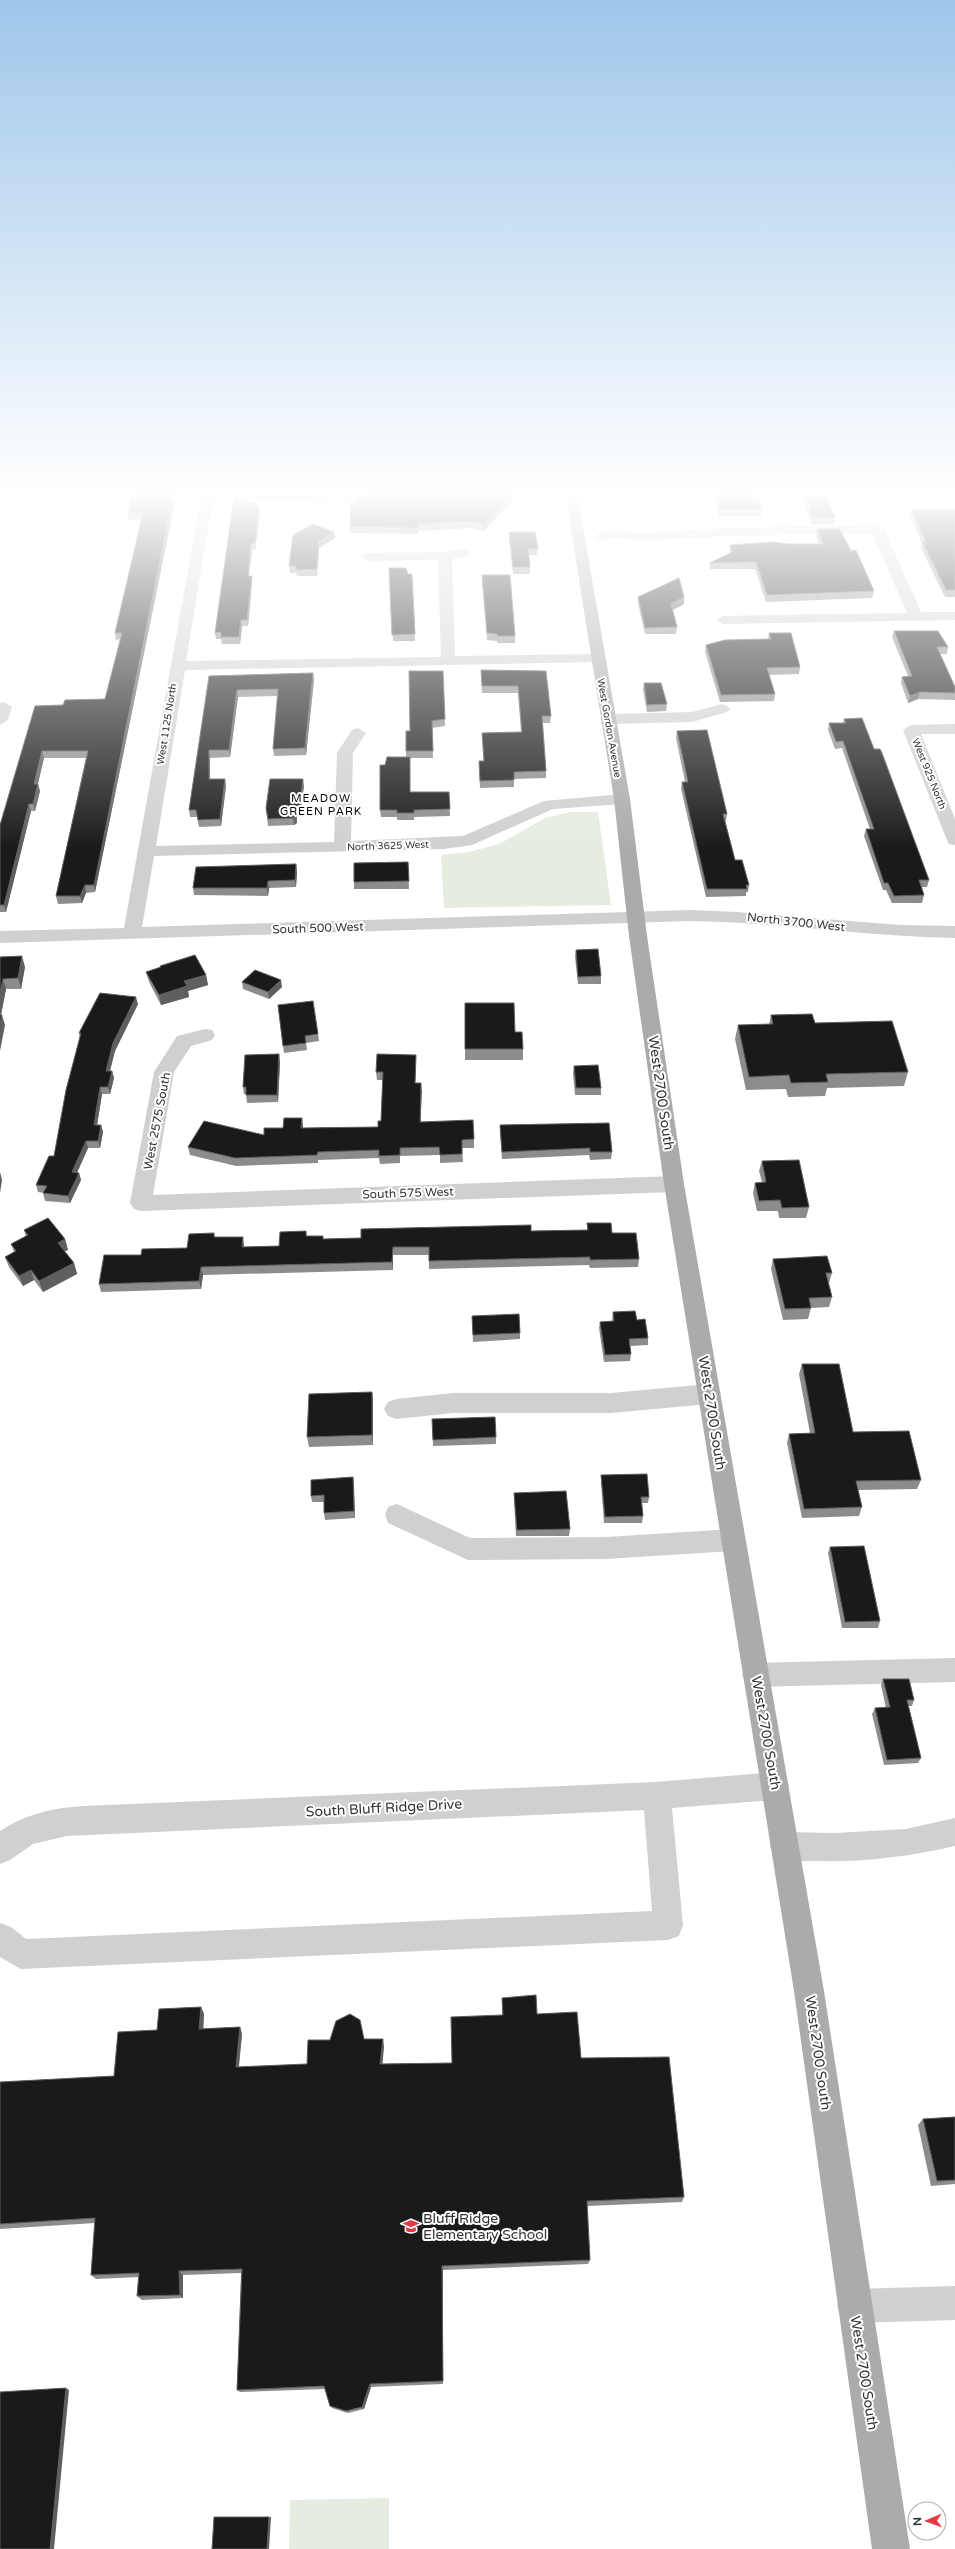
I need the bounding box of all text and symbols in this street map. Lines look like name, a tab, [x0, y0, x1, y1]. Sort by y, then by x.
street label: West Gordon Avenue	[594, 677, 624, 779]
street label: West 1125 North	[155, 683, 179, 765]
street label: West 925 North	[909, 737, 949, 811]
district label: MEADOW GREEN PARK	[280, 792, 362, 818]
street label: North 3625 West	[347, 839, 429, 853]
street label: North 3700 West	[746, 910, 846, 934]
street label: South 500 West	[272, 919, 364, 937]
street label: West 2700 South	[645, 1035, 677, 1151]
street label: West 2575 South	[141, 1071, 173, 1171]
street label: South 575 West	[362, 1184, 454, 1202]
street label: West 2700 South	[695, 1355, 729, 1471]
street label: West 2700 South	[748, 1675, 784, 1791]
street label: South Bluff Ridge Drive	[305, 1795, 463, 1821]
street label: West 2700 South	[802, 1995, 834, 2111]
place label: Bluff Ridge Elementary School	[423, 2210, 547, 2243]
school or university icon: Bluff Ridge Elementary School	[402, 2217, 420, 2235]
street label: West 2700 South	[847, 2315, 881, 2431]
north arrow	[907, 2501, 947, 2541]
text: N	[911, 2517, 924, 2526]

